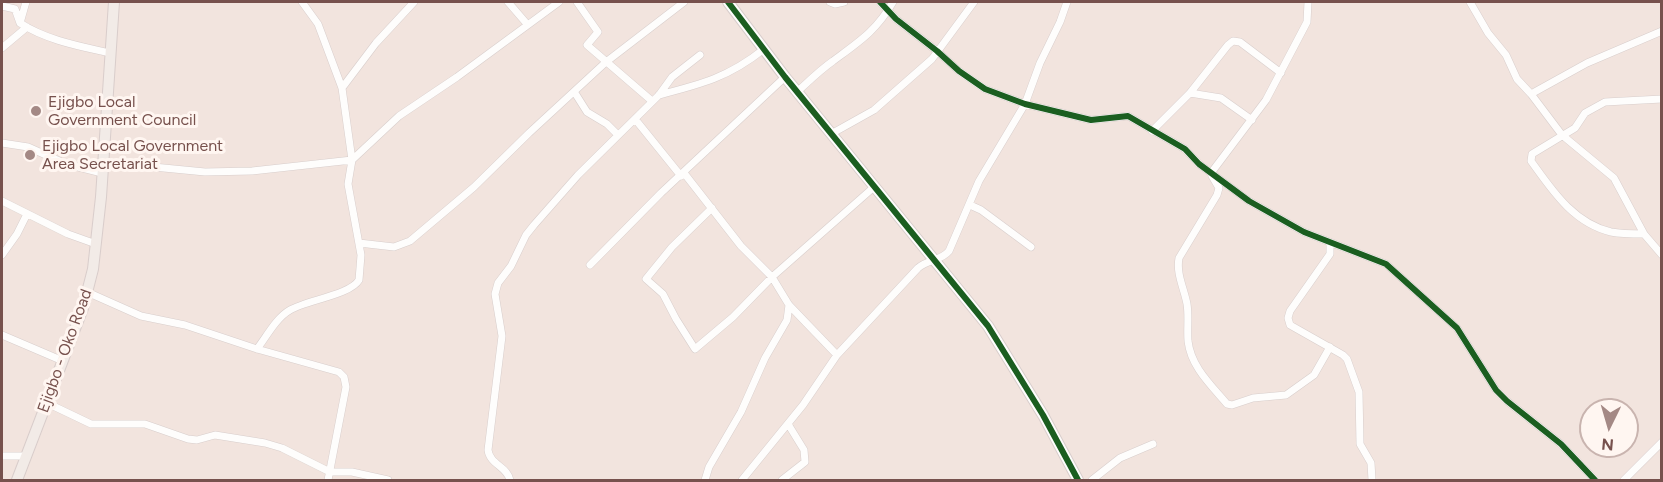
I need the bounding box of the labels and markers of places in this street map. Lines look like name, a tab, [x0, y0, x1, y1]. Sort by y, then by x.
place label: Ejigbo Local Government Council	[48, 92, 196, 130]
marker: Ejigbo Local Government Council	[29, 104, 43, 118]
place label: Ejigbo Local Government Area Secretariat	[42, 136, 223, 174]
marker: Ejigbo Local Government Area Secretariat	[23, 148, 37, 162]

